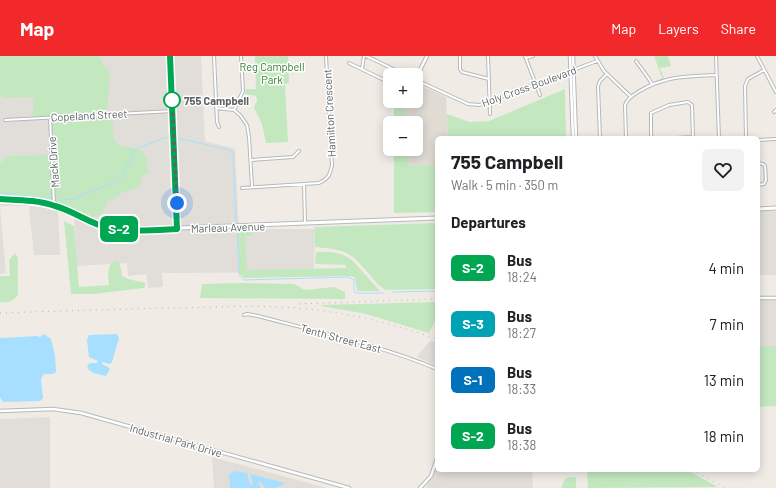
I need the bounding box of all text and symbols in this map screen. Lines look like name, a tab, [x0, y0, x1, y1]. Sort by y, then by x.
text: Map	[20, 17, 54, 40]
text: Map	[611, 20, 636, 37]
text: Layers	[658, 20, 699, 37]
text: Share	[721, 20, 756, 37]
park label: Reg Campbell Park	[240, 60, 304, 86]
street label: Holy Cross Boulevard	[480, 63, 578, 109]
map controls	[383, 68, 423, 156]
button: +	[383, 68, 423, 108]
street label: Hamilton Crescent	[320, 69, 338, 157]
marker: 755 Campbell	[163, 91, 181, 109]
place label: 755 Campbell	[184, 94, 249, 107]
street label: Copeland Street	[50, 107, 128, 123]
button: −	[383, 116, 423, 156]
street label: Mack Drive	[45, 136, 61, 188]
button: heart	[702, 149, 744, 191]
text: 755 Campbell	[451, 150, 563, 173]
text: Walk · 5 min · 350 m	[451, 177, 558, 193]
your location	[167, 193, 187, 213]
text: Departures	[451, 213, 526, 231]
line badge: S-2	[96, 216, 142, 242]
street label: Marleau Avenue	[191, 219, 266, 235]
text: S-2	[108, 220, 130, 237]
text: Bus	[507, 251, 532, 269]
text: S-2	[462, 259, 484, 276]
text: 4 min	[708, 259, 744, 277]
text: 18:24	[507, 269, 537, 285]
text: Bus	[507, 307, 532, 325]
text: S-3	[462, 315, 484, 332]
text: 7 min	[710, 315, 744, 333]
street label: Tenth Street East	[299, 321, 383, 355]
text: 18:27	[507, 325, 536, 341]
text: Bus	[507, 363, 532, 381]
text: S-1	[463, 371, 483, 388]
text: 13 min	[704, 371, 744, 389]
text: 18:33	[507, 381, 536, 397]
text: Bus	[507, 419, 532, 437]
street label: Industrial Park Drive	[128, 421, 224, 459]
text: S-2	[462, 427, 484, 444]
text: 18 min	[704, 427, 744, 445]
text: 18:38	[507, 437, 536, 453]

